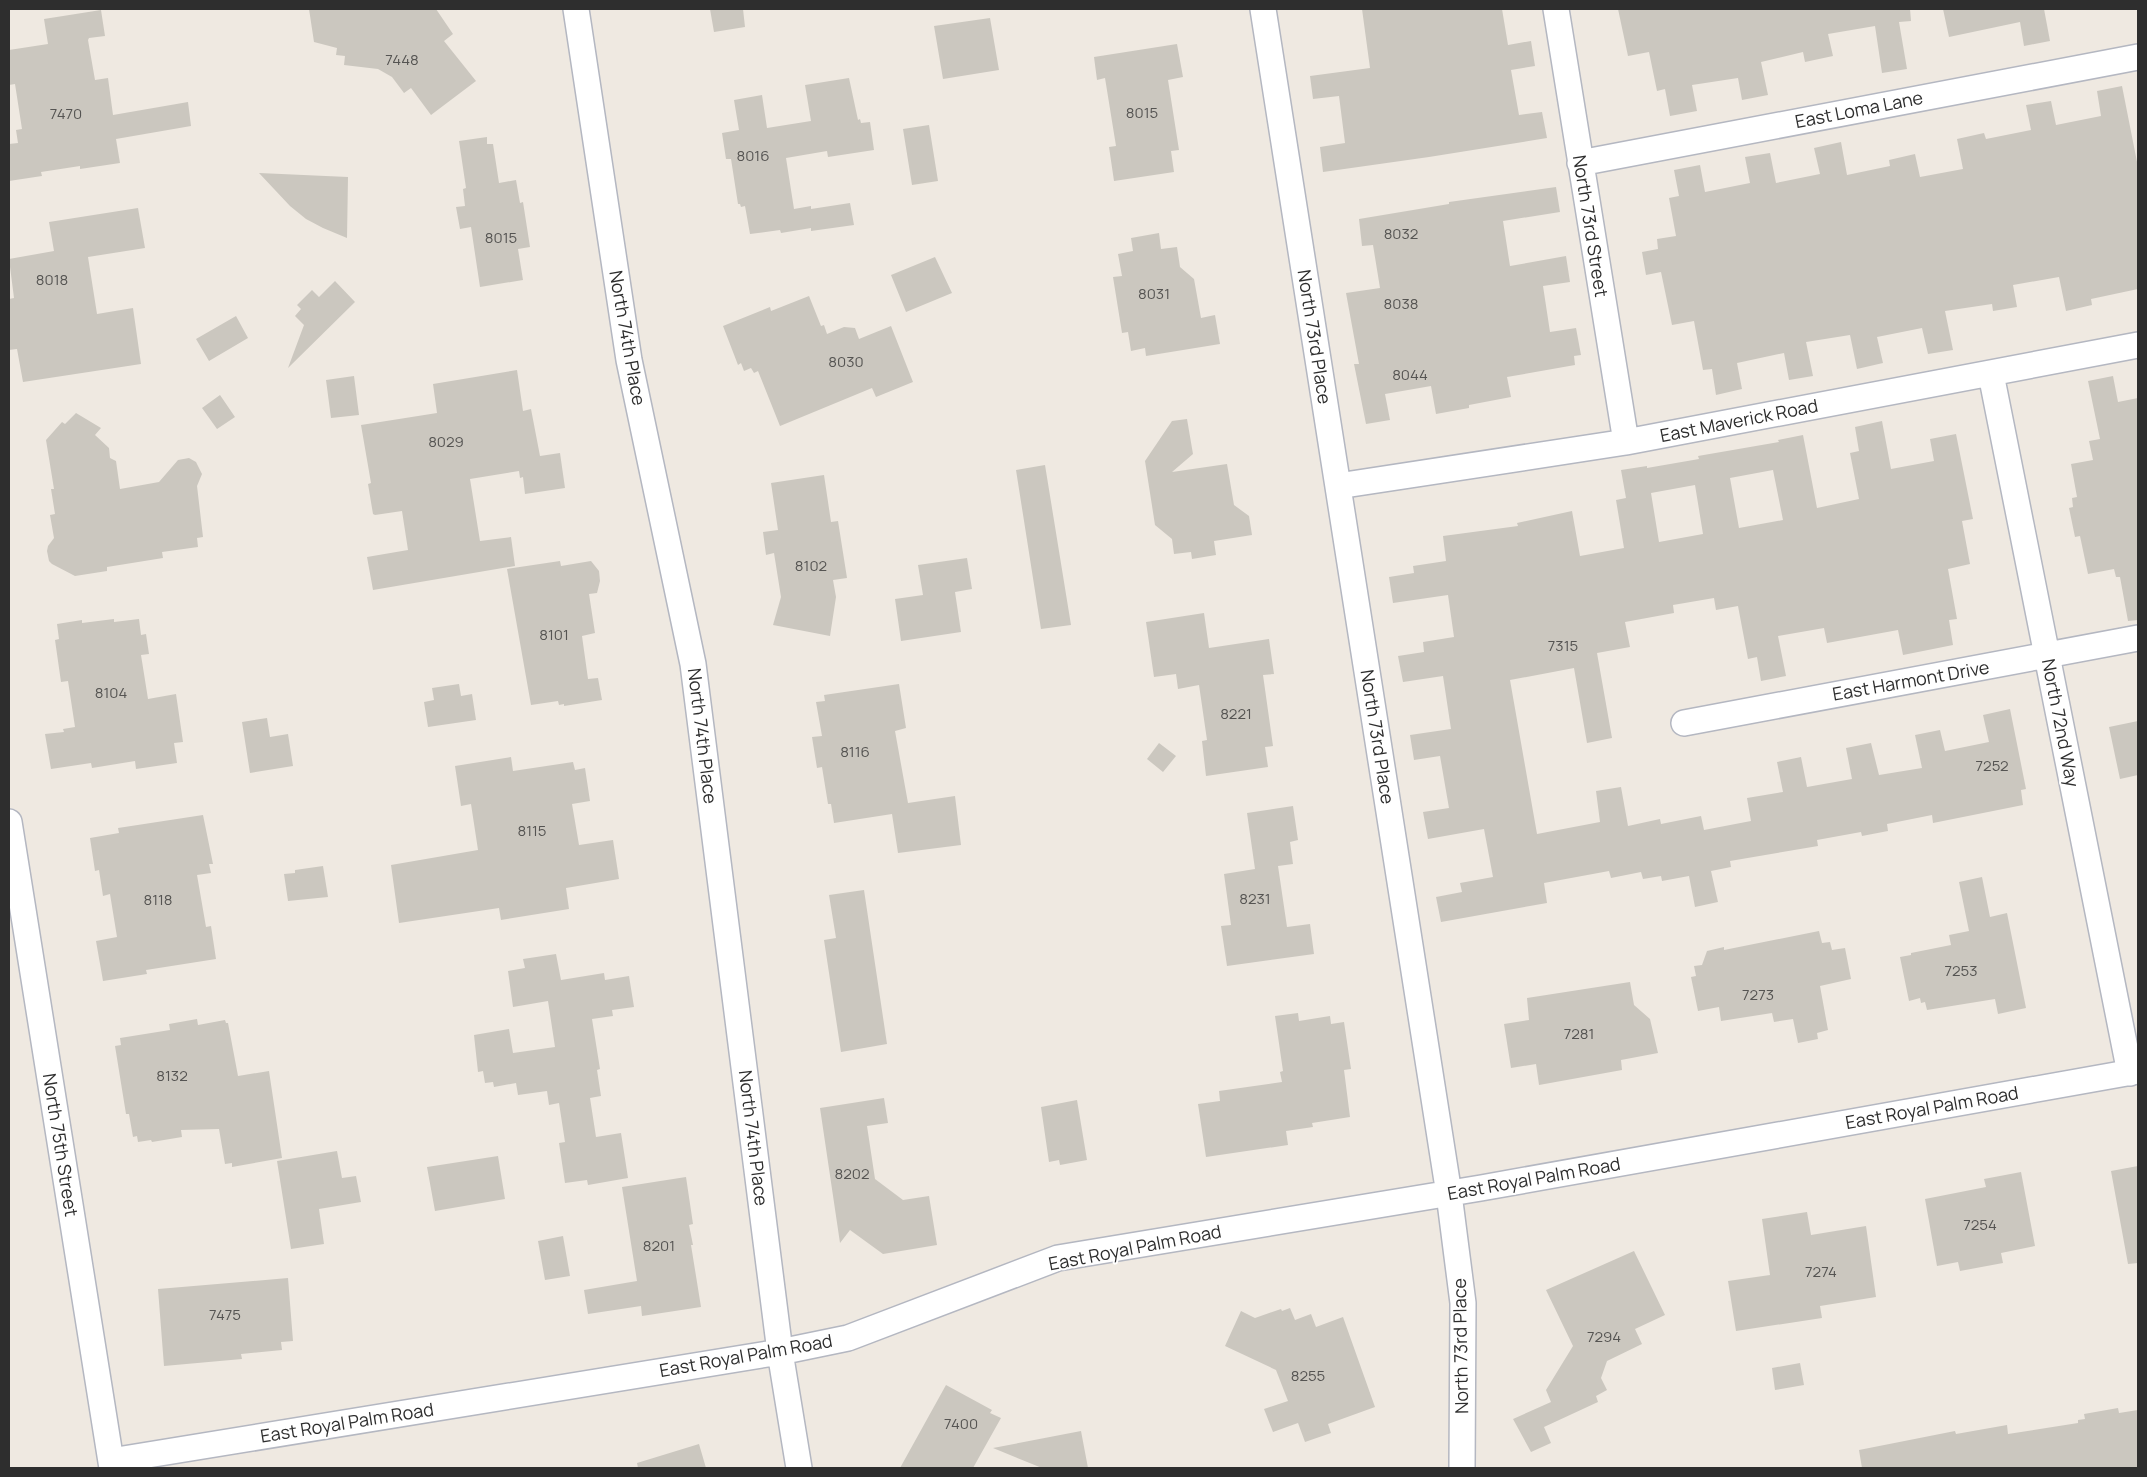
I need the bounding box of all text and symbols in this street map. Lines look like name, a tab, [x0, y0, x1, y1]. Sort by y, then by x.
house number: 7448	[385, 49, 419, 70]
street label: East Loma Lane	[1793, 85, 1925, 133]
house number: 8015	[1126, 102, 1158, 123]
house number: 7470	[50, 103, 82, 124]
house number: 8016	[736, 145, 770, 166]
street label: North 73rd Street	[1568, 153, 1614, 299]
house number: 8032	[1384, 223, 1418, 244]
house number: 8015	[485, 227, 517, 248]
street label: North 74th Place	[604, 268, 652, 407]
street label: North 73rd Place	[1293, 268, 1337, 406]
house number: 8018	[36, 269, 68, 290]
house number: 8031	[1138, 283, 1170, 304]
house number: 8038	[1384, 293, 1418, 314]
house number: 8030	[828, 351, 864, 372]
house number: 8044	[1392, 364, 1428, 385]
street label: East Maverick Road	[1658, 393, 1820, 447]
house number: 8029	[428, 431, 464, 452]
house number: 8102	[795, 555, 827, 576]
house number: 8101	[539, 624, 569, 645]
house number: 7315	[1548, 635, 1578, 656]
street label: East Harmont Drive	[1831, 654, 1991, 706]
street label: North 72nd Way	[2037, 657, 2085, 789]
street label: North 74th Place	[683, 667, 723, 805]
street label: North 73rd Place	[1356, 668, 1400, 806]
house number: 8104	[95, 682, 127, 703]
house number: 8221	[1220, 703, 1252, 724]
house number: 8116	[840, 741, 870, 762]
house number: 7252	[1976, 755, 2008, 776]
house number: 8115	[517, 820, 547, 841]
house number: 8231	[1239, 888, 1271, 909]
house number: 8118	[143, 889, 173, 910]
house number: 7253	[1944, 960, 1978, 981]
house number: 7273	[1742, 984, 1774, 1005]
house number: 7281	[1564, 1023, 1594, 1044]
house number: 8132	[156, 1065, 188, 1086]
street label: North 74th Place	[734, 1069, 774, 1207]
street label: North 75th Street	[38, 1071, 84, 1218]
street label: East Royal Palm Road	[1843, 1080, 2020, 1134]
street label: East Royal Palm Road	[1445, 1151, 1622, 1205]
house number: 8202	[835, 1163, 869, 1184]
house number: 7254	[1963, 1214, 1997, 1235]
street label: East Royal Palm Road	[1046, 1219, 1223, 1276]
house number: 8201	[643, 1235, 675, 1256]
house number: 7274	[1805, 1261, 1837, 1282]
street label: North 73rd Place	[1447, 1278, 1473, 1414]
house number: 7475	[209, 1304, 241, 1325]
house number: 7294	[1587, 1326, 1621, 1347]
street label: East Royal Palm Road	[657, 1328, 834, 1382]
house number: 8255	[1291, 1365, 1325, 1386]
street label: East Royal Palm Road	[258, 1396, 435, 1448]
house number: 7400	[944, 1413, 978, 1434]

